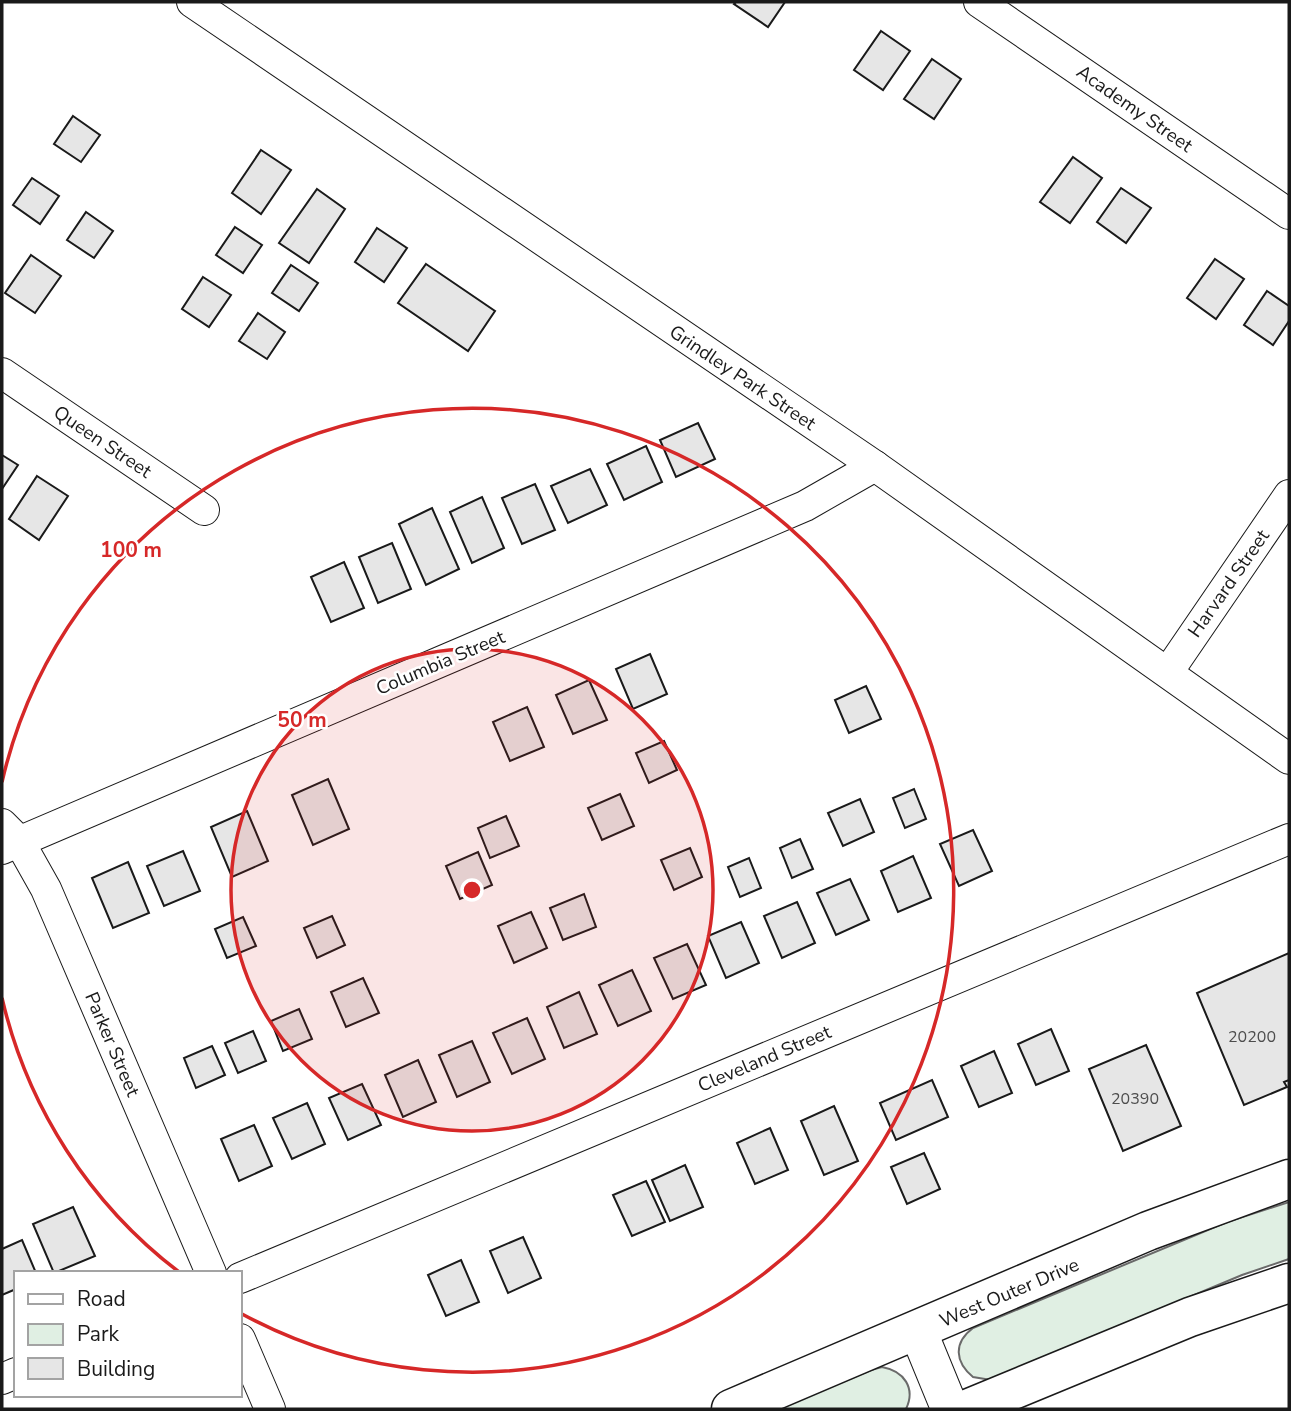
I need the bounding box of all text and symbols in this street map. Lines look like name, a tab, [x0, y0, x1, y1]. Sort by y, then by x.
street label: Academy Street	[1071, 59, 1198, 159]
street label: Grindley Park Street	[664, 319, 821, 437]
street label: Queen Street	[48, 399, 157, 484]
street label: Harvard Street	[1182, 524, 1276, 643]
text: 100 m	[100, 536, 162, 564]
street label: Columbia Street	[372, 624, 509, 702]
text: 50 m	[277, 706, 327, 734]
centre of rings	[460, 878, 484, 902]
street label: Parker Street	[78, 988, 146, 1101]
street label: Cleveland Street	[694, 1019, 835, 1099]
house number: 20200	[1228, 1026, 1276, 1048]
house number: 20390	[1111, 1088, 1159, 1110]
street label: West Outer Drive	[936, 1252, 1083, 1334]
legend	[14, 1271, 242, 1397]
text: Road	[77, 1285, 126, 1313]
text: Park	[77, 1320, 119, 1348]
text: Building	[77, 1355, 155, 1383]

